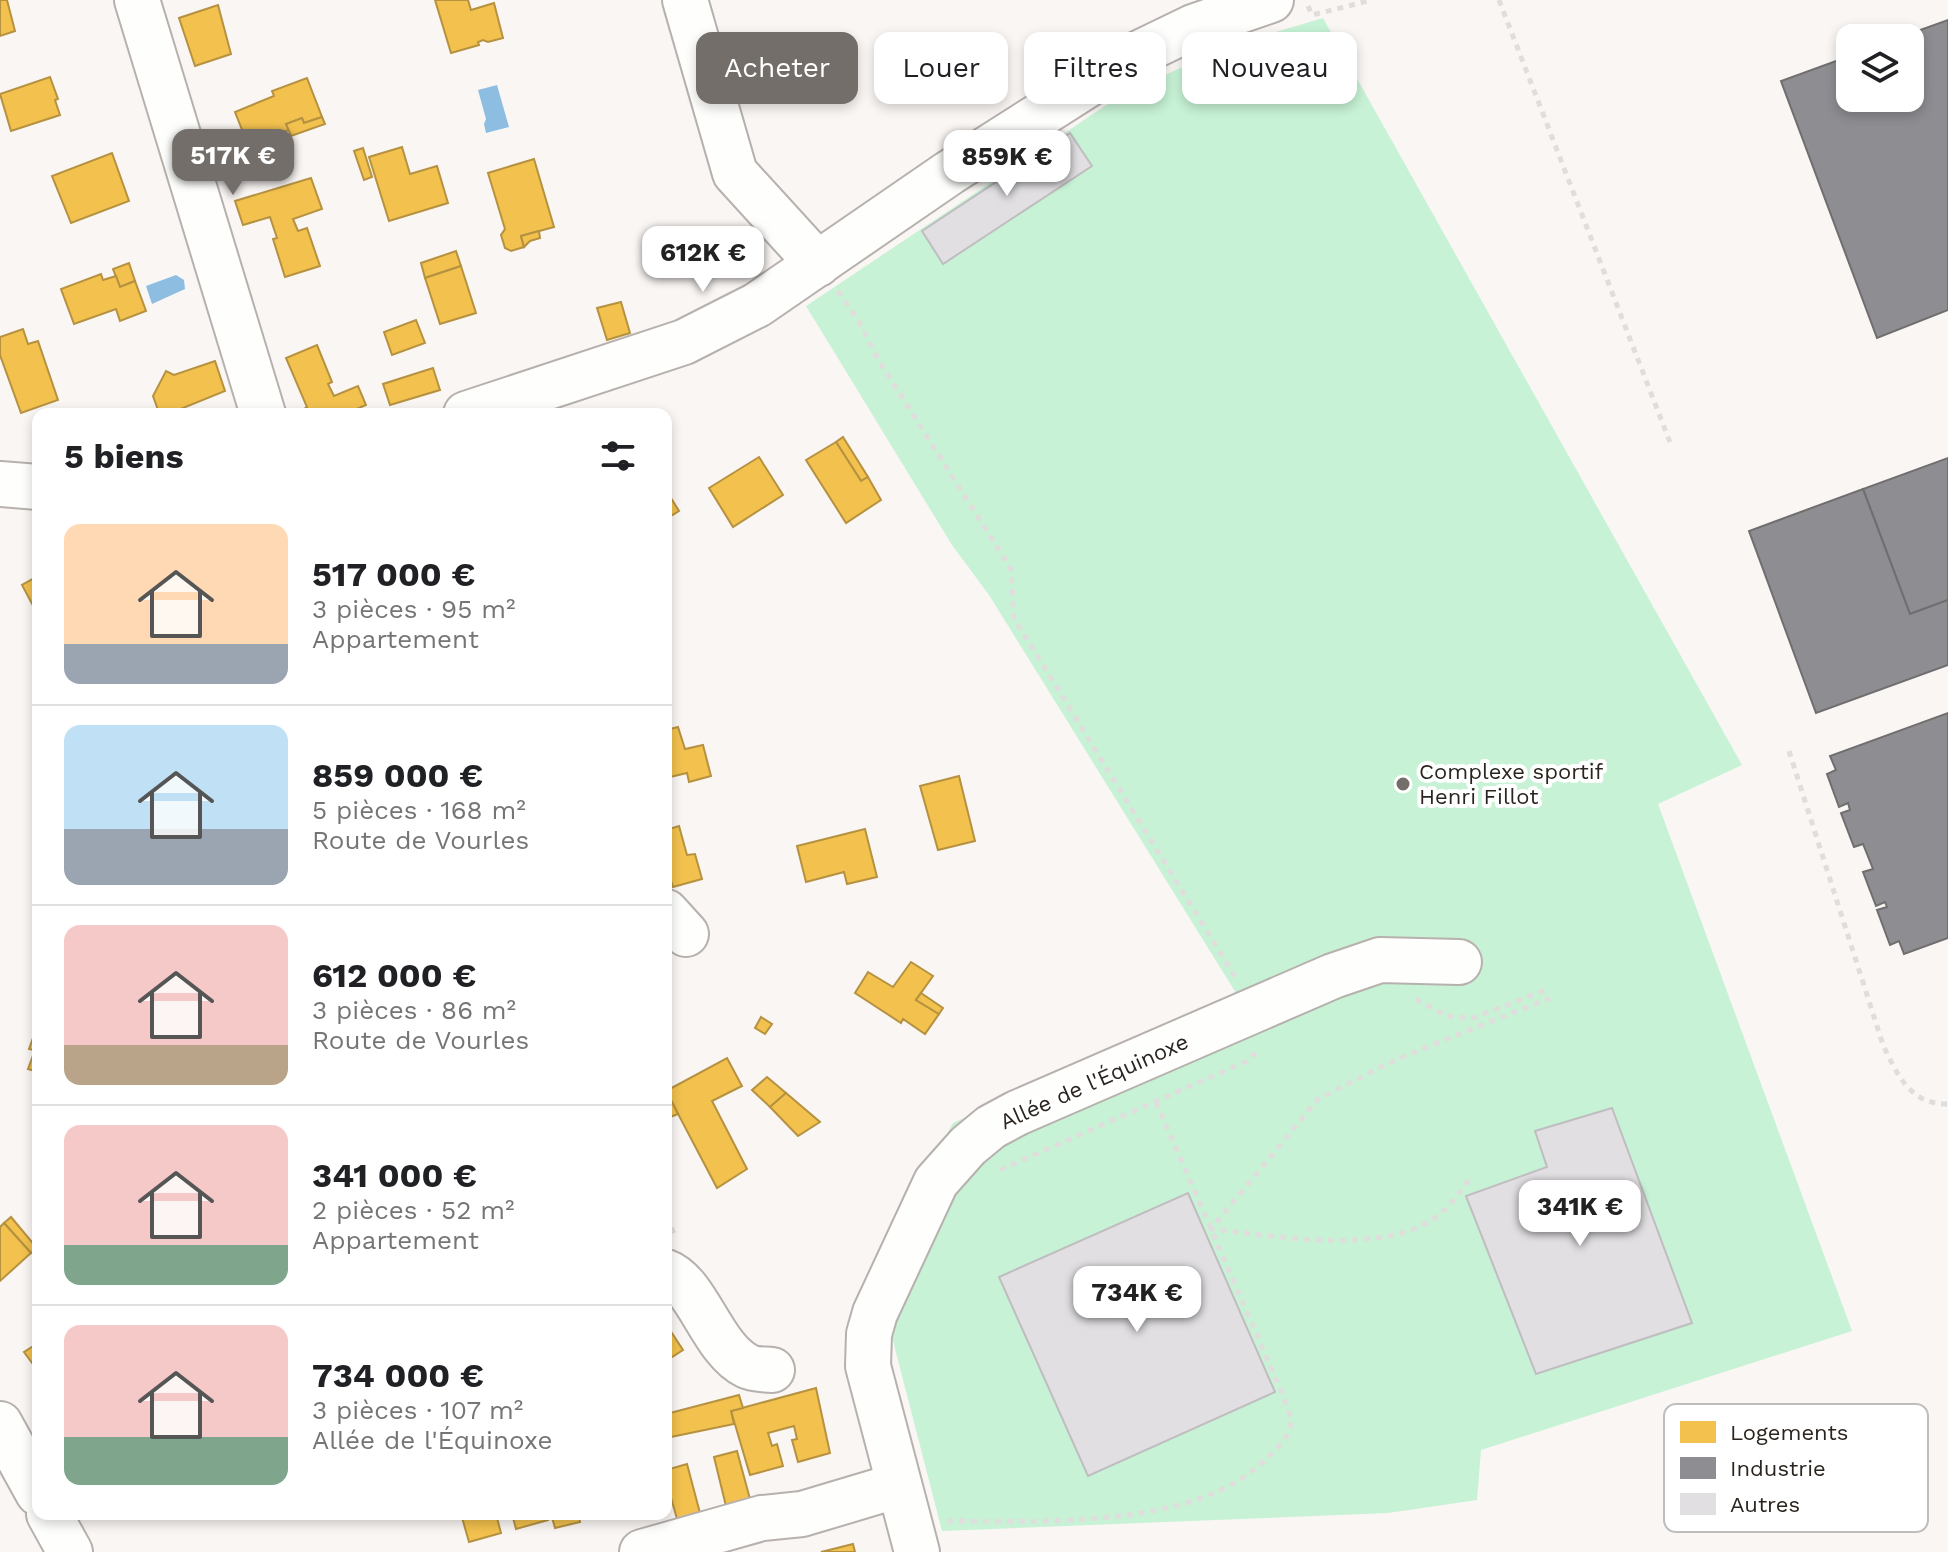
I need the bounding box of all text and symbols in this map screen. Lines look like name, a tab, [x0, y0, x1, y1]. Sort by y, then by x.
map controls	[1836, 24, 1924, 112]
button: layers	[1836, 24, 1924, 112]
chip: Acheter	[696, 32, 858, 104]
chip: Louer	[874, 32, 1008, 104]
chip: Filtres	[1024, 32, 1166, 104]
chip: Nouveau	[1182, 32, 1357, 104]
pin: 517K €	[168, 129, 298, 197]
pin: 859K €	[942, 130, 1072, 198]
text: 517K €	[190, 140, 276, 170]
text: 859K €	[961, 141, 1053, 171]
pin: 612K €	[638, 226, 768, 294]
text: 612K €	[660, 237, 746, 267]
icon: filters	[596, 434, 640, 478]
text: 5 biens	[64, 436, 184, 476]
text: 517 000 €	[312, 554, 475, 594]
icon: home	[128, 556, 224, 652]
text: 3 pièces · 95 m²	[312, 594, 515, 624]
text: Appartement	[312, 624, 479, 654]
text: 859 000 €	[312, 755, 483, 795]
icon: home	[128, 757, 224, 853]
place label: Complexe sportif Henri Fillot	[1419, 759, 1604, 809]
marker: Complexe sportif Henri Fillot	[1394, 775, 1412, 793]
text: 5 pièces · 168 m²	[312, 795, 526, 825]
text: Route de Vourles	[312, 825, 529, 855]
text: 612 000 €	[312, 955, 476, 995]
icon: home	[128, 957, 224, 1053]
text: 3 pièces · 86 m²	[312, 995, 516, 1025]
text: Route de Vourles	[312, 1025, 529, 1055]
street label: Allée de l'Équinoxe	[996, 1029, 1192, 1134]
text: 341 000 €	[312, 1155, 477, 1195]
icon: home	[128, 1157, 224, 1253]
pin: 341K €	[1515, 1180, 1645, 1248]
text: 341K €	[1537, 1191, 1623, 1221]
text: 2 pièces · 52 m²	[312, 1195, 515, 1225]
text: Appartement	[312, 1225, 479, 1255]
pin: 734K €	[1072, 1266, 1202, 1334]
text: 734K €	[1091, 1277, 1183, 1307]
text: 734 000 €	[312, 1355, 484, 1395]
icon: home	[128, 1357, 224, 1453]
text: 3 pièces · 107 m²	[312, 1395, 523, 1425]
legend	[1664, 1404, 1928, 1532]
text: Logements	[1730, 1420, 1848, 1445]
text: Allée de l'Équinoxe	[312, 1425, 552, 1455]
text: Industrie	[1730, 1456, 1826, 1481]
text: Autres	[1730, 1492, 1800, 1517]

